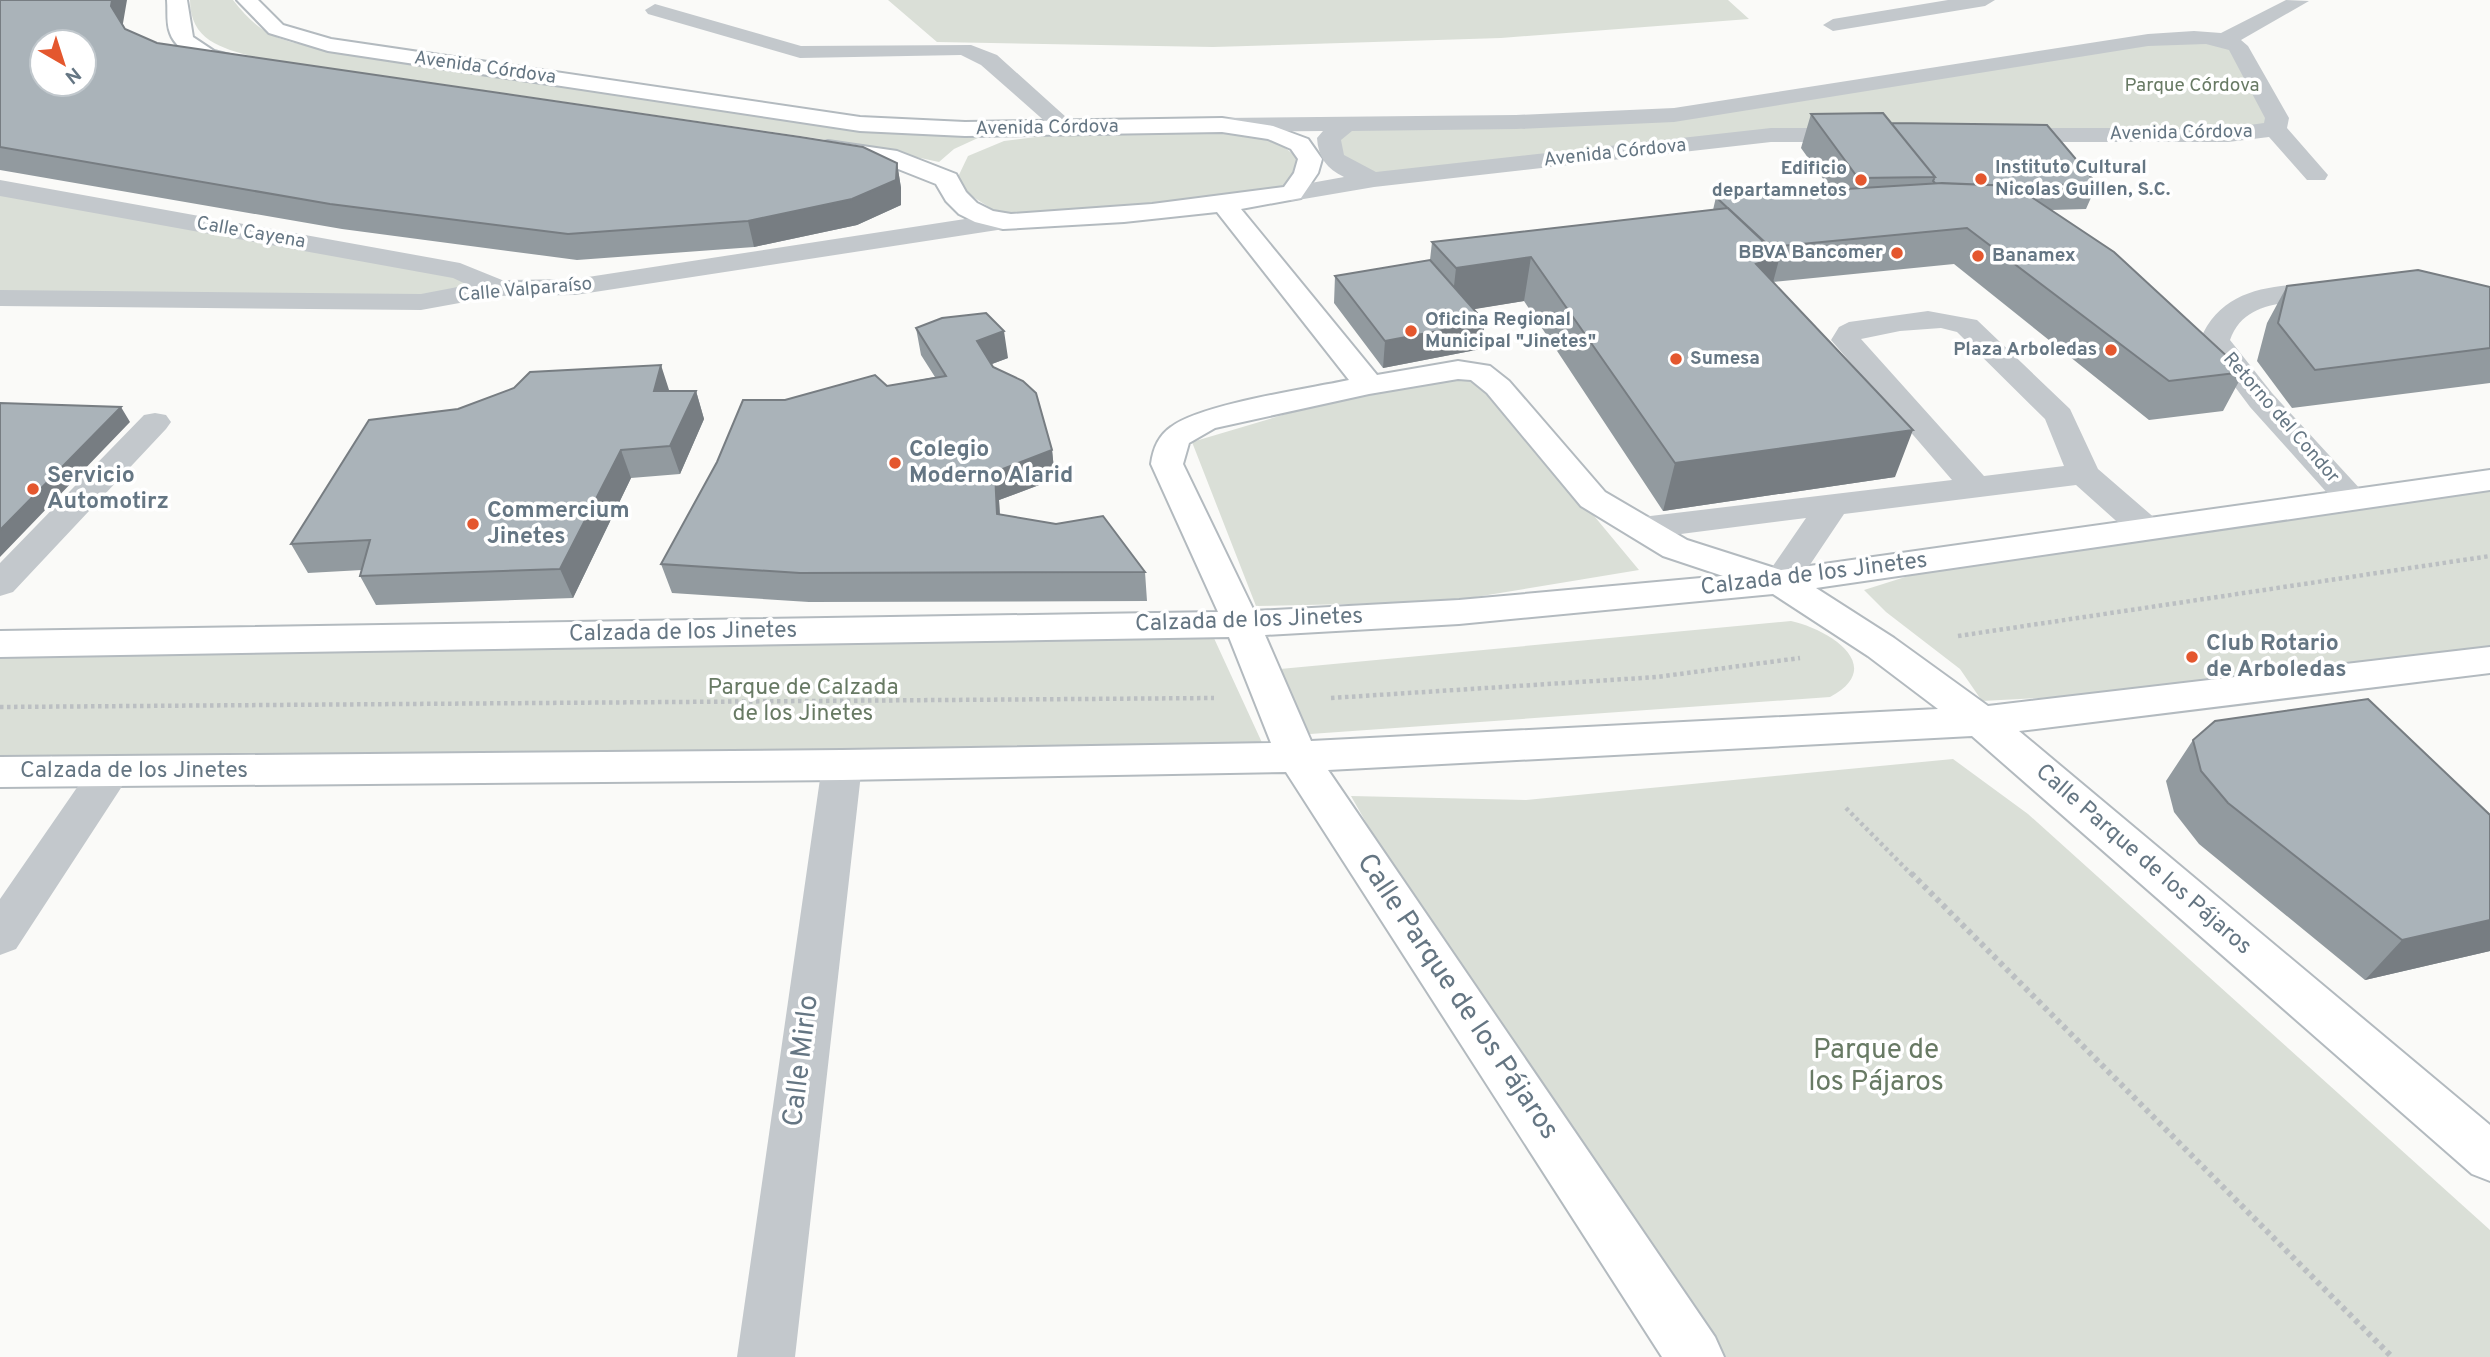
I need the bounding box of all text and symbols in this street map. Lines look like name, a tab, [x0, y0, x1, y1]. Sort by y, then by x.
north arrow	[28, 28, 98, 98]
street label: Avenida Córdova	[412, 46, 558, 90]
text: N	[60, 61, 85, 88]
park label: Parque Córdova	[2124, 74, 2260, 98]
street label: Avenida Córdova	[975, 115, 1119, 141]
street label: Avenida Córdova	[2109, 120, 2253, 146]
street label: Avenida Córdova	[1543, 134, 1687, 172]
place label: Instituto Cultural Nicolas Guillen, S.C.	[1995, 156, 2170, 202]
place label: Edificio departamnetos	[1712, 157, 1847, 203]
marker: Instituto Cultural Nicolas Guillen, S.C.	[1973, 171, 1989, 187]
marker: Edificio departamnetos	[1853, 172, 1869, 188]
street label: Calle Cayena	[195, 212, 307, 254]
place label: BBVA Bancomer	[1738, 241, 1883, 265]
place label: Banamex	[1992, 244, 2076, 268]
marker: BBVA Bancomer	[1889, 245, 1905, 261]
marker: Banamex	[1970, 248, 1986, 264]
street label: Calle Valparaíso	[457, 272, 593, 308]
place label: Oficina Regional Municipal "Jinetes"	[1425, 308, 1596, 354]
marker: Oficina Regional Municipal "Jinetes"	[1403, 323, 1419, 339]
place label: Plaza Arboledas	[1953, 338, 2097, 362]
marker: Plaza Arboledas	[2103, 342, 2119, 358]
place label: Sumesa	[1690, 347, 1760, 371]
street label: Retorno del Condor	[2218, 348, 2345, 489]
marker: Sumesa	[1668, 351, 1684, 367]
place label: Colegio Moderno Alarid	[909, 436, 1073, 491]
marker: Colegio Moderno Alarid	[887, 455, 903, 471]
place label: Servicio Automotirz	[47, 462, 169, 517]
marker: Servicio Automotirz	[25, 481, 41, 497]
place label: Commercium Jinetes	[487, 497, 630, 552]
marker: Commercium Jinetes	[465, 516, 481, 532]
street label: Calzada de los Jinetes	[1699, 547, 1929, 603]
street label: Calzada de los Jinetes	[1134, 603, 1364, 639]
street label: Calzada de los Jinetes	[569, 617, 797, 649]
place label: Club Rotario de Arboledas	[2206, 630, 2347, 685]
marker: Club Rotario de Arboledas	[2184, 649, 2200, 665]
park label: Parque de Calzada de los Jinetes	[707, 674, 899, 729]
street label: Calzada de los Jinetes	[20, 757, 248, 786]
street label: Calle Parque de los Pájaros	[2029, 758, 2257, 962]
street label: Calle Parque de los Pájaros	[1348, 847, 1566, 1147]
street label: Calle Mirlo	[776, 993, 828, 1129]
park label: Parque de los Pájaros	[1808, 1033, 1944, 1101]

